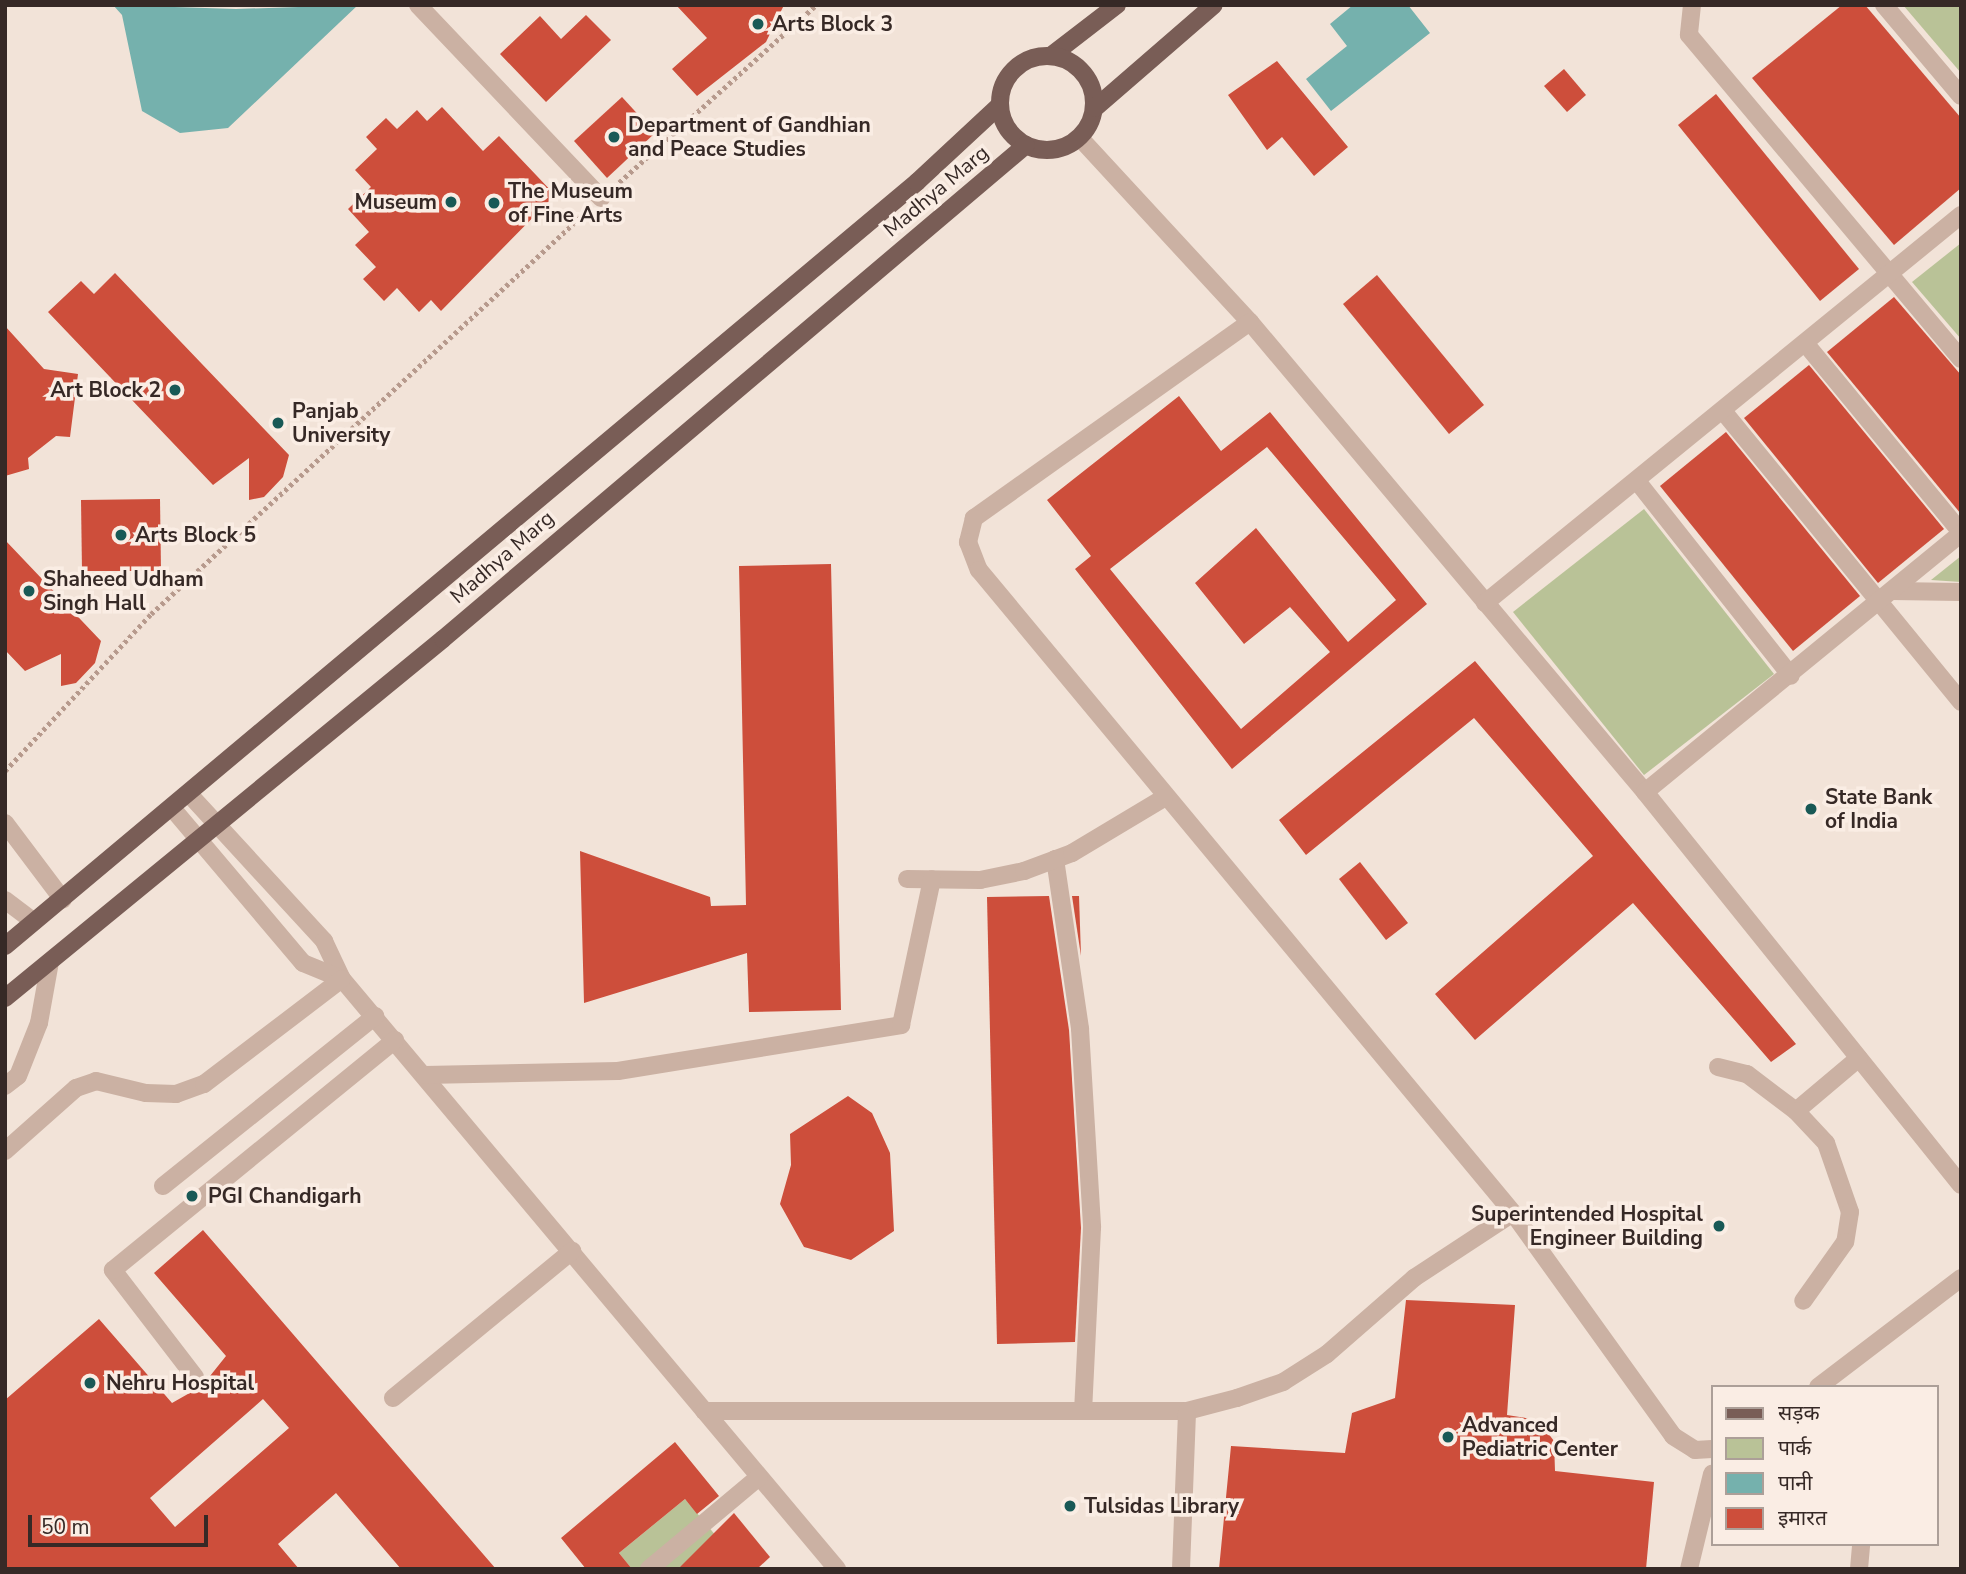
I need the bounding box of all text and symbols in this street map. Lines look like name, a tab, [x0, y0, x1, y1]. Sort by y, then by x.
place label: Arts Block 3	[772, 11, 893, 37]
marker: Arts Block 3	[750, 16, 766, 32]
place label: Department of Gandhian and Peace Studies	[628, 112, 871, 162]
marker: Department of Gandhian and Peace Studies	[606, 129, 622, 145]
street label: Madhya Marg	[878, 140, 994, 242]
place label: The Museum of Fine Arts	[508, 178, 633, 228]
place label: Museum	[354, 189, 437, 215]
marker: Museum	[443, 194, 459, 210]
marker: The Museum of Fine Arts	[486, 195, 502, 211]
place label: Art Block 2	[50, 377, 161, 403]
marker: Art Block 2	[167, 382, 183, 398]
place label: Panjab University	[292, 398, 390, 448]
marker: Panjab University	[270, 415, 286, 431]
street label: Madhya Marg	[445, 505, 559, 609]
place label: Arts Block 5	[135, 522, 256, 548]
marker: Arts Block 5	[113, 527, 129, 543]
place label: Shaheed Udham Singh Hall	[43, 566, 204, 616]
marker: Shaheed Udham Singh Hall	[21, 583, 37, 599]
place label: State Bank of India	[1825, 784, 1932, 834]
marker: State Bank of India	[1803, 801, 1819, 817]
place label: PGI Chandigarh	[208, 1183, 362, 1209]
marker: PGI Chandigarh	[182, 1186, 202, 1206]
place label: Superintended Hospital Engineer Building	[1471, 1201, 1703, 1251]
marker: Superintended Hospital Engineer Building	[1709, 1216, 1729, 1236]
place label: Nehru Hospital	[106, 1370, 254, 1396]
marker: Nehru Hospital	[80, 1373, 100, 1393]
legend	[1710, 1385, 1938, 1546]
text: सड़क	[1778, 1399, 1820, 1427]
place label: Advanced Pediatric Center	[1462, 1412, 1618, 1462]
marker: Advanced Pediatric Center	[1440, 1429, 1456, 1445]
text: पार्क	[1778, 1434, 1812, 1462]
text: पानी	[1778, 1469, 1812, 1497]
place label: Tulsidas Library	[1084, 1493, 1239, 1519]
marker: Tulsidas Library	[1062, 1498, 1078, 1514]
scale bar	[32, 1500, 212, 1544]
text: इमारत	[1778, 1504, 1827, 1532]
text: 50 m	[41, 1513, 90, 1541]

